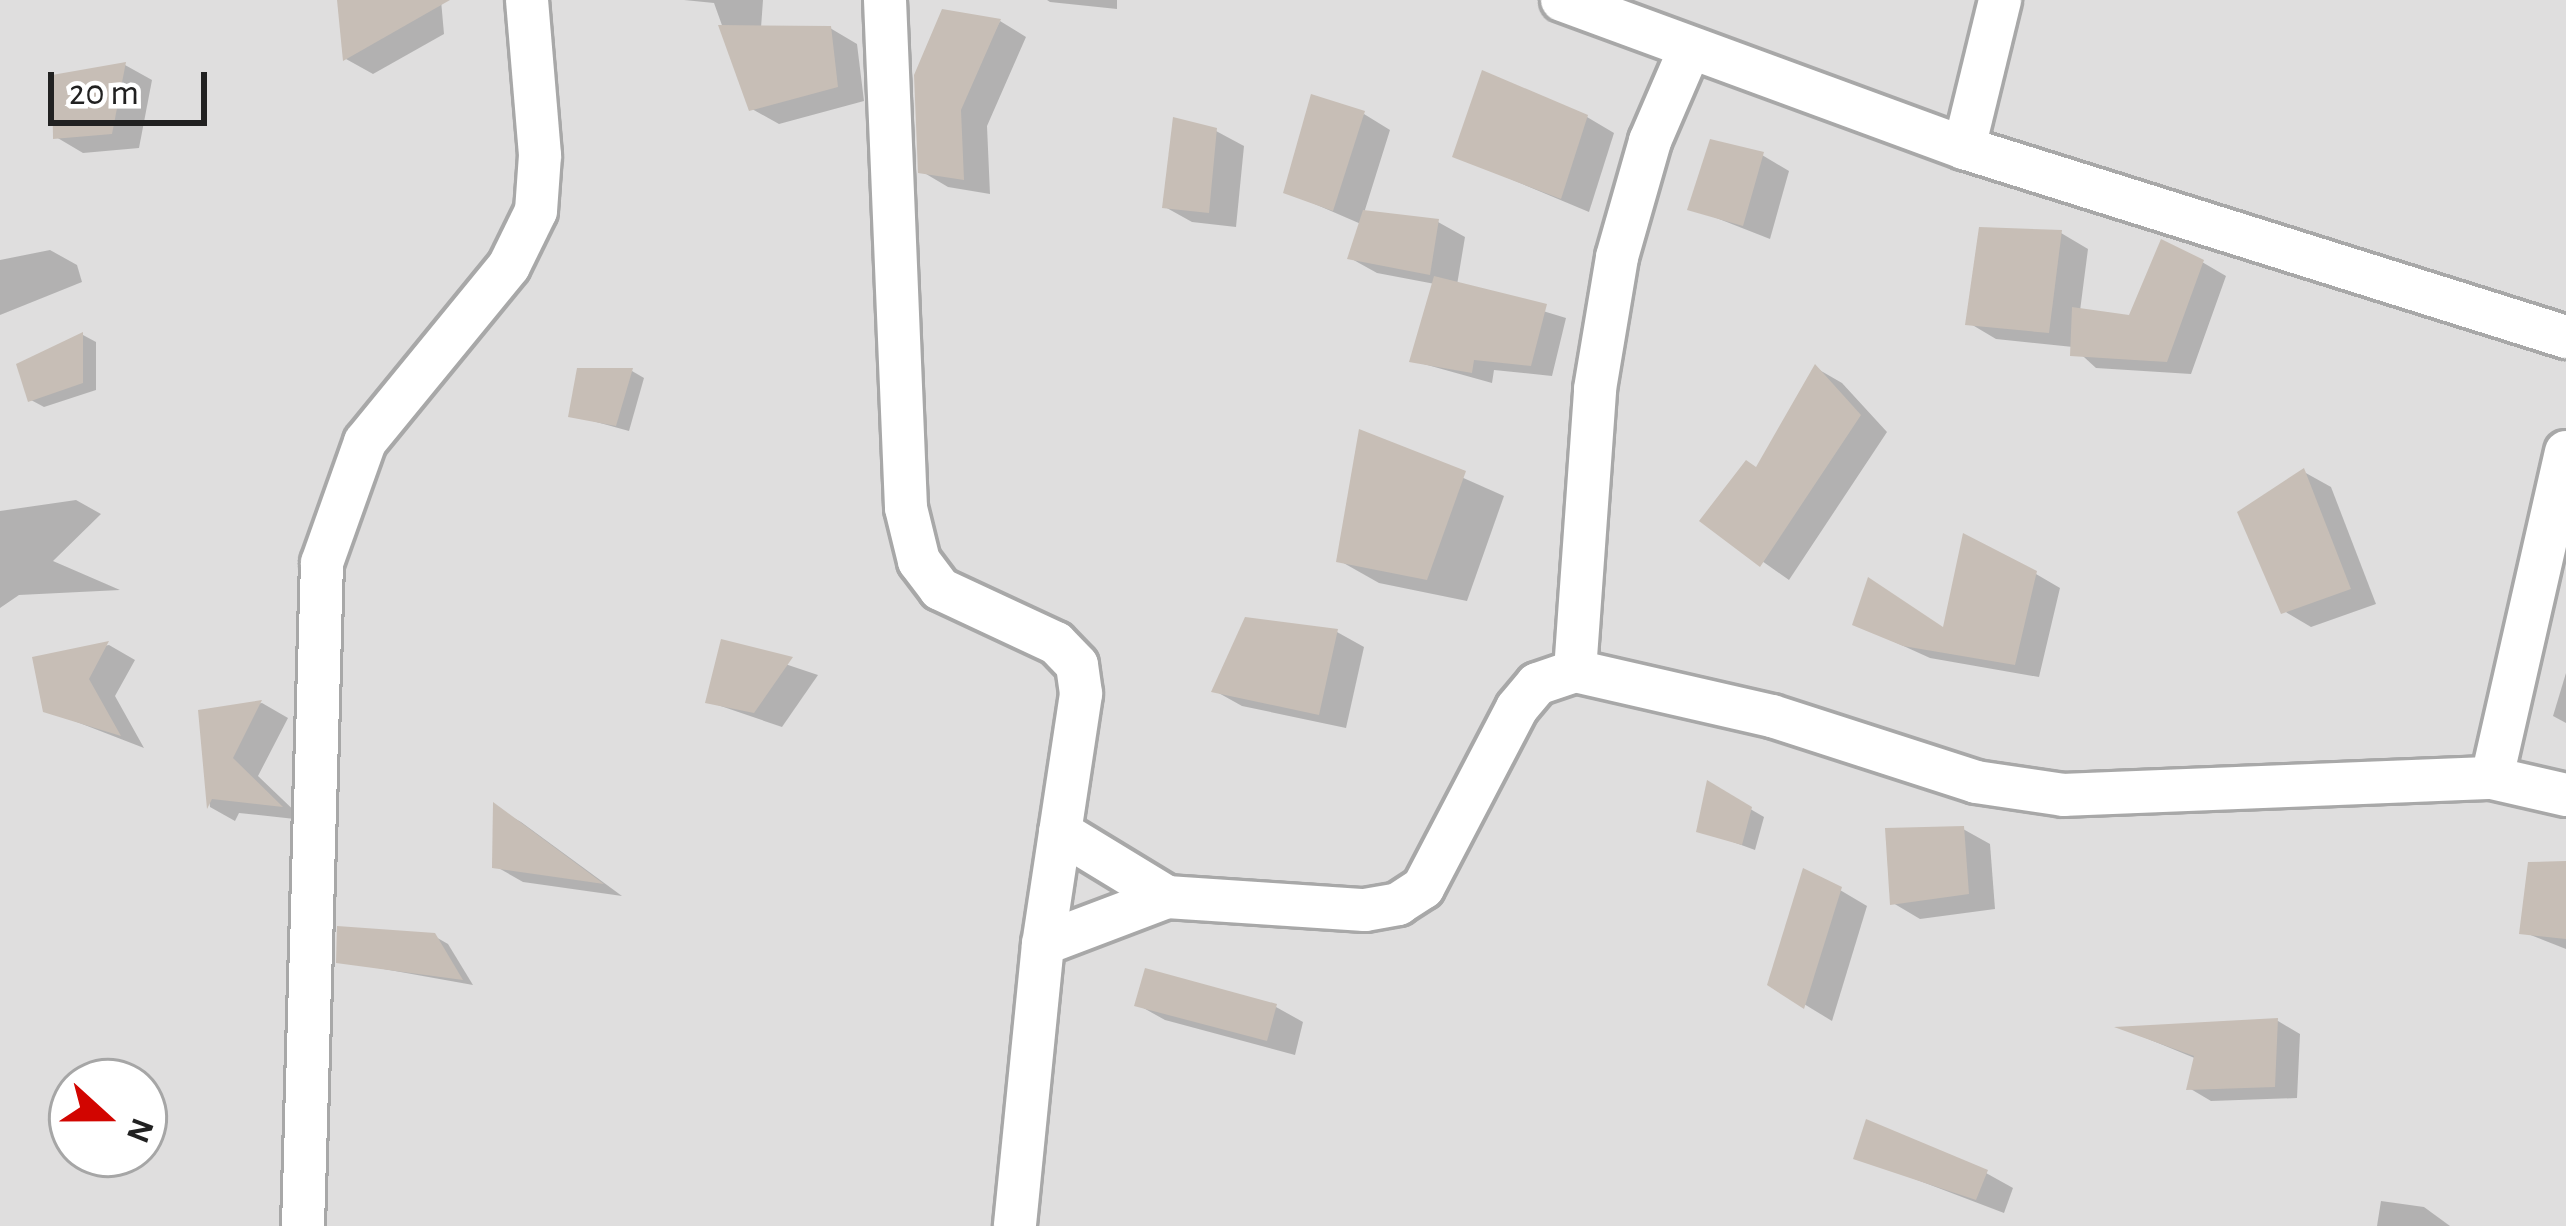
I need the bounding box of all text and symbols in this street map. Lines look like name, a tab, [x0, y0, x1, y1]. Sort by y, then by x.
scale bar	[54, 48, 213, 122]
text: 20 m	[69, 75, 139, 111]
north arrow	[48, 1058, 168, 1178]
text: N	[120, 1113, 159, 1147]

